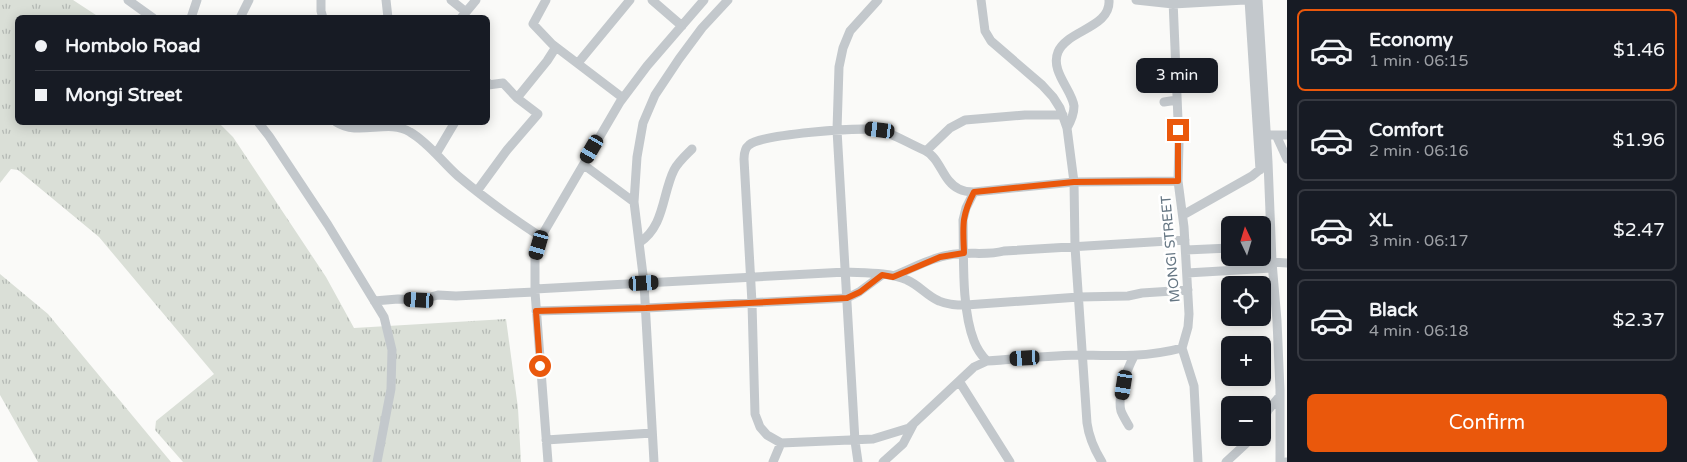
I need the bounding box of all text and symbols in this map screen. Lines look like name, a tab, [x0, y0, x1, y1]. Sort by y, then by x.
icon: car	[1309, 28, 1354, 73]
text: Economy	[1369, 29, 1453, 51]
text: Hombolo Road	[65, 35, 201, 57]
text: $1.46	[1613, 39, 1665, 61]
text: 1 min · 06:15	[1369, 51, 1468, 71]
callout: 3 min	[1137, 58, 1219, 92]
text: 3 min	[1156, 65, 1198, 85]
text: Mongi Street	[65, 84, 182, 106]
icon: car	[1309, 118, 1354, 163]
route end	[1167, 119, 1189, 141]
text: Comfort	[1369, 119, 1443, 141]
car	[864, 121, 895, 139]
text: $1.96	[1613, 129, 1665, 151]
car	[578, 132, 605, 166]
text: 2 min · 06:16	[1369, 141, 1468, 161]
street label: MONGI STREET	[1157, 194, 1184, 303]
icon: car	[1309, 208, 1354, 253]
text: XL	[1369, 209, 1393, 231]
north arrow	[1221, 216, 1271, 266]
map controls	[1221, 216, 1271, 446]
text: $2.47	[1613, 219, 1665, 241]
car	[527, 229, 550, 261]
text: 3 min · 06:17	[1369, 231, 1468, 251]
car	[628, 275, 659, 291]
button: locate	[1221, 276, 1271, 326]
car	[403, 292, 434, 308]
icon: car	[1309, 298, 1354, 343]
text: Black	[1369, 299, 1418, 321]
text: $2.37	[1613, 309, 1665, 331]
text: 4 min · 06:18	[1369, 321, 1468, 341]
button: +	[1221, 336, 1271, 386]
car	[1009, 350, 1040, 366]
route start	[529, 355, 551, 377]
car	[1114, 369, 1133, 401]
button: Confirm	[1307, 394, 1667, 452]
button: −	[1221, 396, 1271, 446]

